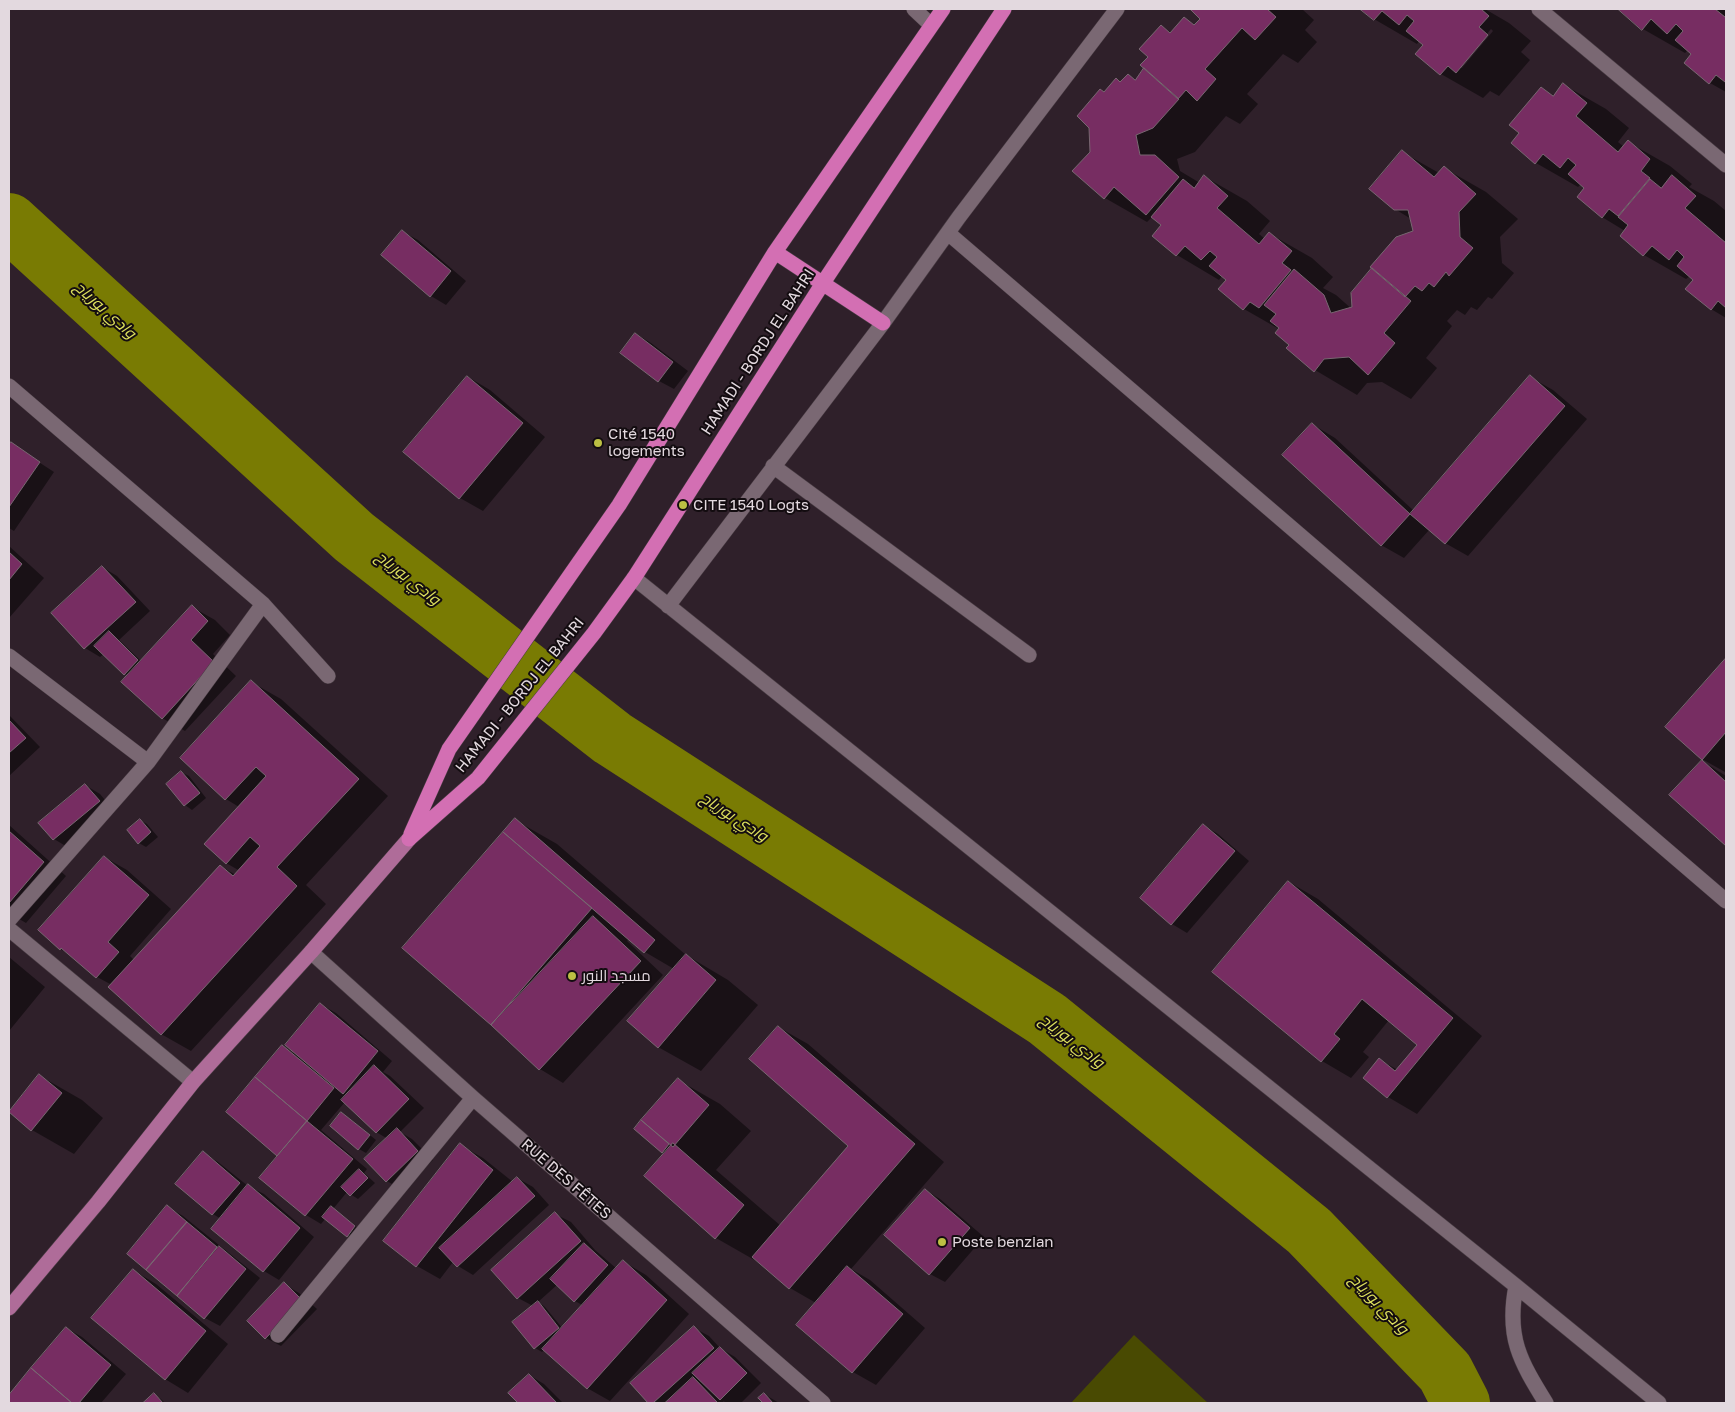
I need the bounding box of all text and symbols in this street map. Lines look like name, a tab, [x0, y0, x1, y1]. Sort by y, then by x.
street label: HAMADI - BORDJ EL BAHRI	[698, 266, 818, 438]
water label: وادي بورياح	[70, 277, 140, 343]
place label: Cité 1540 logements	[608, 425, 685, 460]
marker: Cité 1540 logements	[592, 437, 604, 449]
place label: CITE 1540 Logts	[693, 496, 809, 514]
marker: CITE 1540 Logts	[677, 499, 689, 511]
water label: وادي بورياح	[372, 547, 444, 609]
street label: HAMADI - BORDJ EL BAHRI	[452, 614, 588, 776]
water label: وادي بورياح	[697, 788, 771, 846]
place label: مسجد النور	[582, 967, 651, 985]
marker: مسجد النور	[566, 970, 578, 982]
water label: وادي بورياح	[1036, 1010, 1108, 1072]
street label: RUE DES FÊTES	[517, 1135, 615, 1223]
place label: Poste benzian	[952, 1233, 1054, 1251]
marker: Poste benzian	[936, 1236, 948, 1248]
water label: وادي بورياح	[1346, 1270, 1412, 1338]

